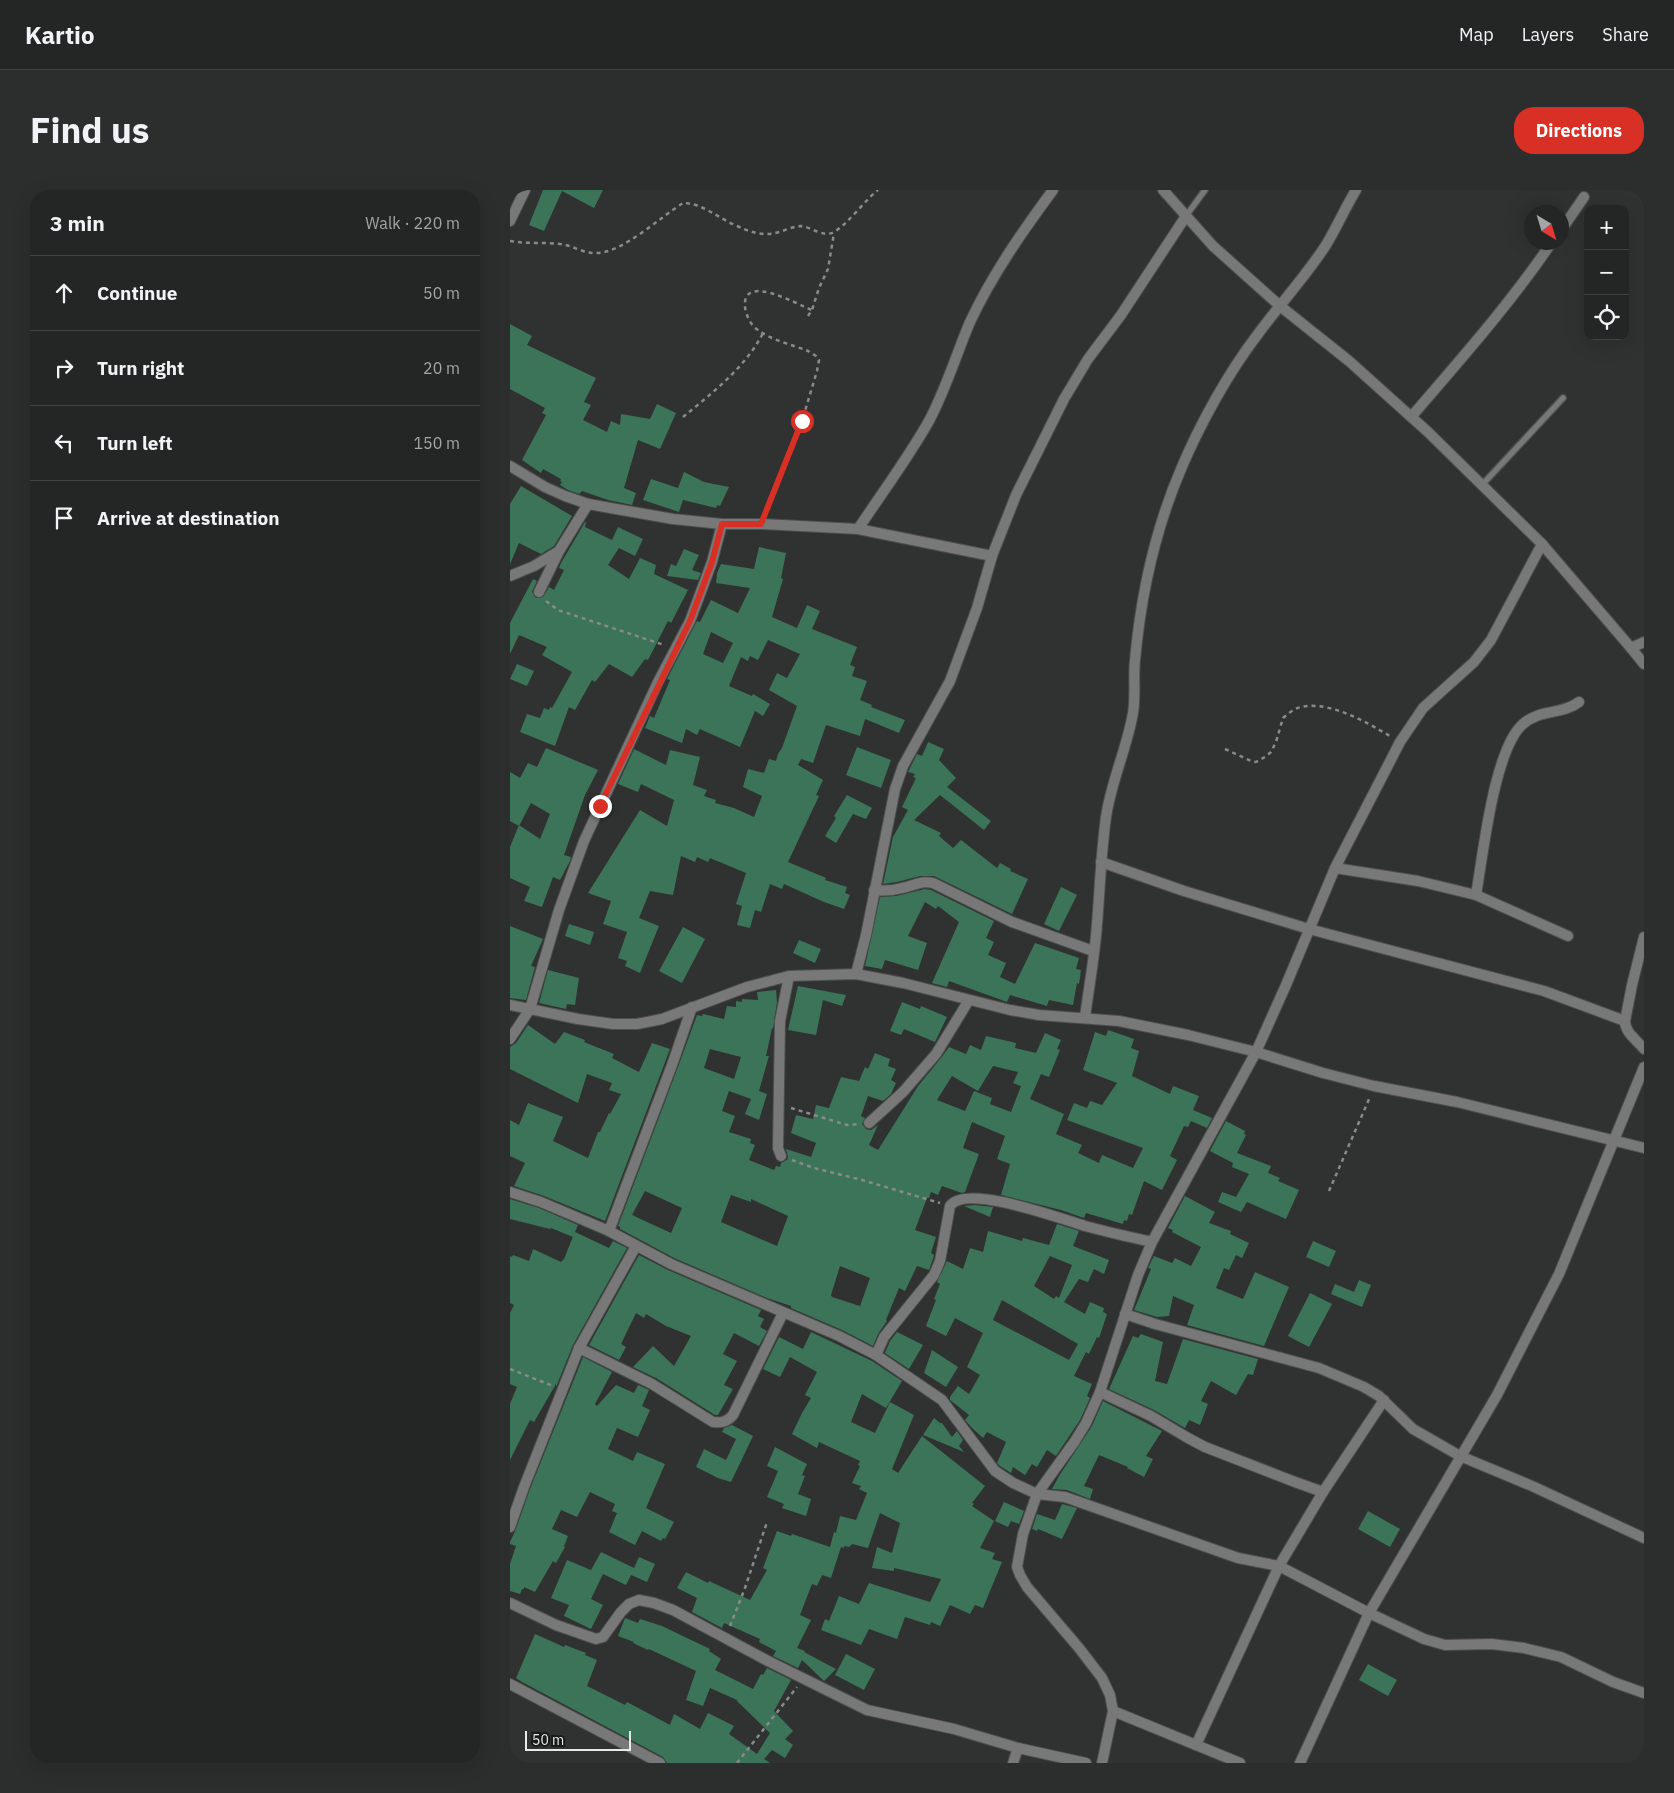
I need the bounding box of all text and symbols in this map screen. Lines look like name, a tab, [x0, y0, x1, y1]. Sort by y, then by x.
text: Kartio	[25, 19, 95, 51]
text: Map	[1459, 23, 1494, 46]
text: Layers	[1522, 23, 1574, 46]
text: Share	[1602, 23, 1649, 46]
text: Find us	[30, 107, 149, 153]
button: Directions	[1514, 107, 1644, 154]
north arrow	[1524, 205, 1569, 250]
map controls	[1584, 205, 1629, 340]
button: +	[1584, 205, 1629, 250]
text: 3 min	[50, 209, 105, 237]
text: Walk · 220 m	[365, 213, 460, 233]
button: −	[1584, 250, 1629, 295]
icon: ahead	[50, 279, 78, 307]
text: Continue	[97, 281, 177, 305]
text: 50 m	[423, 283, 460, 303]
button: locate	[1584, 295, 1629, 340]
icon: right	[50, 354, 78, 382]
text: Turn right	[97, 356, 184, 380]
text: 20 m	[423, 358, 460, 378]
route start	[791, 410, 814, 433]
icon: left	[50, 429, 78, 457]
text: Turn left	[97, 431, 173, 455]
text: 150 m	[413, 433, 460, 453]
icon: arrive	[50, 504, 78, 532]
text: Arrive at destination	[97, 506, 280, 530]
route end	[589, 795, 612, 818]
scale bar	[525, 1728, 631, 1751]
text: 50 m	[532, 1731, 564, 1749]

